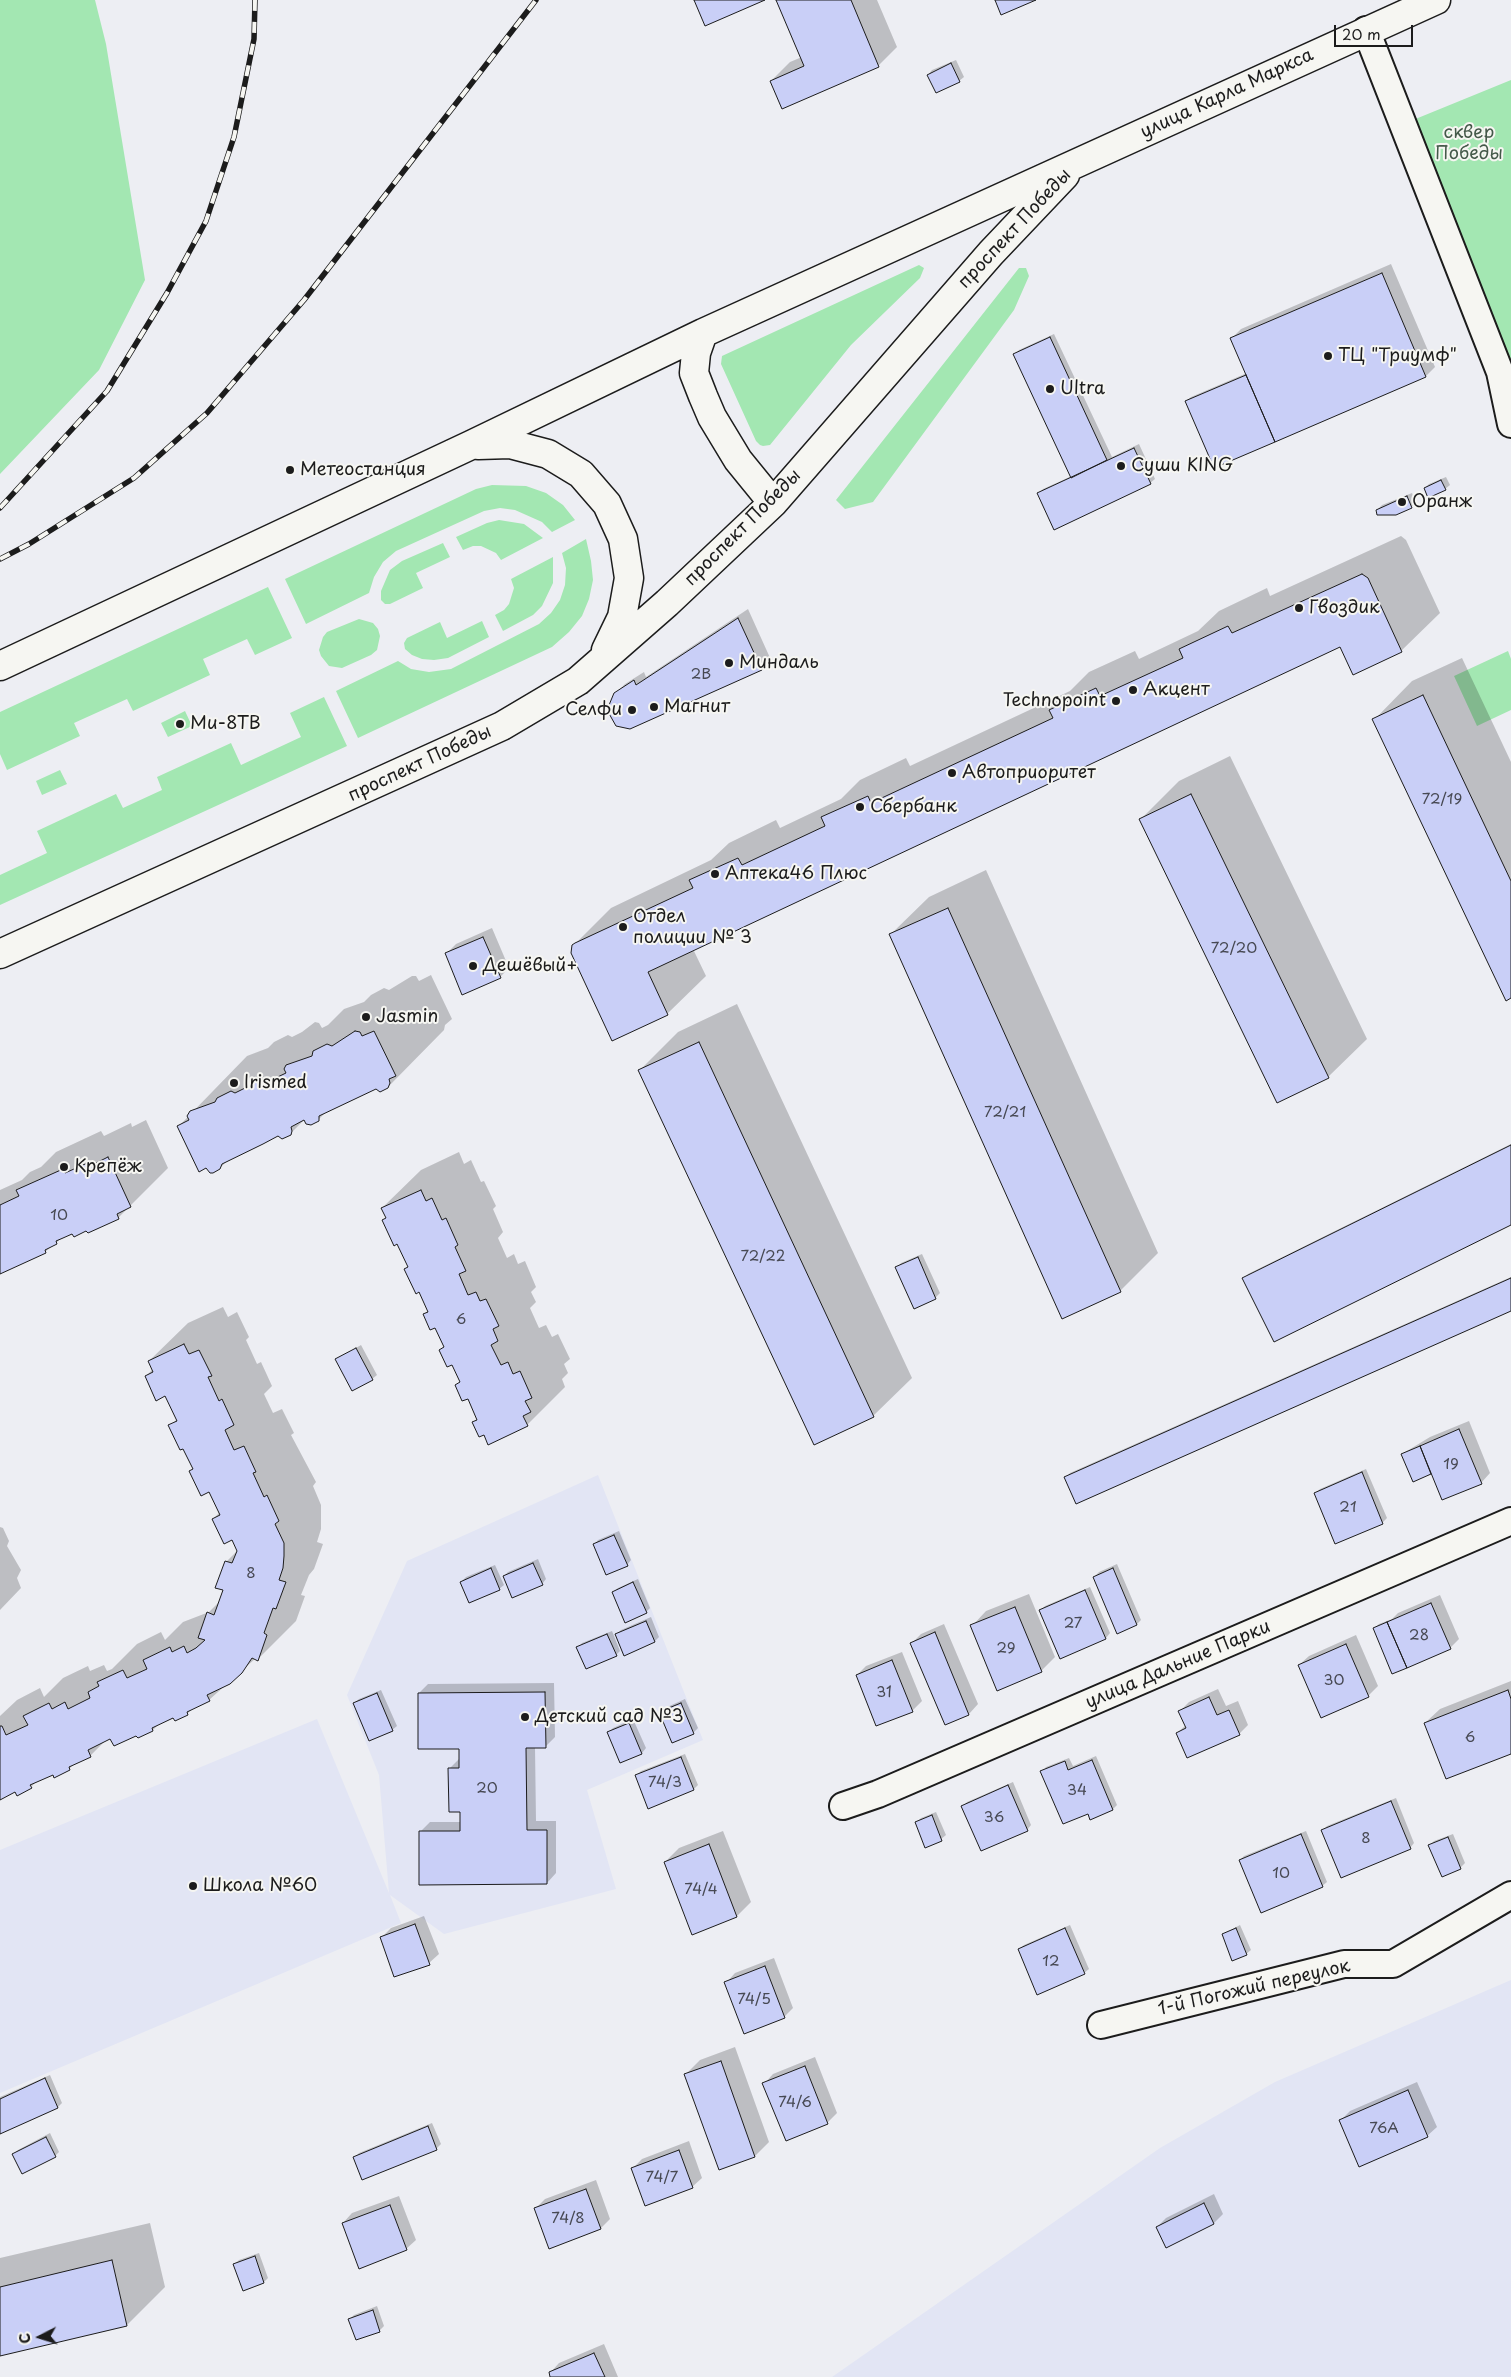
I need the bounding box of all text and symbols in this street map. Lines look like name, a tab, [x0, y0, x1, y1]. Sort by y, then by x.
scale bar	[1336, 15, 1415, 47]
text: 20 m	[1342, 22, 1381, 45]
street label: улица Карла Маркса	[1137, 44, 1317, 144]
park label: сквер Победы	[1435, 122, 1503, 164]
street label: проспект Победы	[954, 165, 1076, 293]
place label: ТЦ "Триумф"	[1338, 345, 1457, 367]
marker: ТЦ "Триумф"	[1322, 350, 1334, 362]
place label: Ultra	[1060, 378, 1105, 400]
marker: Ultra	[1044, 383, 1056, 395]
place label: Суши KING	[1131, 455, 1234, 477]
place label: Метеостанция	[300, 459, 426, 481]
marker: Суши KING	[1115, 460, 1127, 472]
marker: Метеостанция	[284, 464, 296, 476]
street label: проспект Победы	[680, 465, 806, 591]
place label: Оранж	[1412, 491, 1472, 513]
marker: Оранж	[1396, 496, 1408, 508]
place label: Гвоздик	[1309, 597, 1380, 619]
marker: Гвоздик	[1293, 602, 1305, 614]
place label: Миндаль	[739, 652, 819, 674]
marker: Миндаль	[723, 657, 735, 669]
house number: 2В	[691, 666, 711, 684]
place label: Акцент	[1143, 679, 1210, 701]
marker: Акцент	[1127, 684, 1139, 696]
place label: Technopoint	[1003, 690, 1106, 712]
marker: Technopoint	[1110, 695, 1122, 707]
place label: Магнит	[664, 696, 730, 718]
place label: Селфи	[565, 699, 622, 721]
marker: Магнит	[648, 701, 660, 713]
marker: Селфи	[626, 704, 638, 716]
place label: Ми-8ТВ	[190, 713, 261, 735]
marker: Ми-8ТВ	[174, 718, 186, 730]
street label: проспект Победы	[345, 721, 495, 807]
place label: Автоприоритет	[962, 762, 1096, 784]
marker: Автоприоритет	[946, 767, 958, 779]
house number: 72/19	[1422, 791, 1462, 809]
place label: Сбербанк	[870, 796, 957, 818]
marker: Сбербанк	[854, 801, 866, 813]
place label: Аптека46 Плюс	[725, 863, 867, 885]
marker: Аптека46 Плюс	[709, 868, 721, 880]
place label: Отдел полиции № 3	[633, 906, 752, 949]
marker: Отдел полиции № 3	[617, 921, 629, 933]
house number: 72/20	[1211, 940, 1257, 958]
place label: Дешёвый+	[483, 955, 578, 977]
marker: Дешёвый+	[467, 960, 479, 972]
place label: Jasmin	[376, 1006, 438, 1028]
marker: Jasmin	[360, 1011, 372, 1023]
place label: Irismed	[244, 1072, 307, 1094]
marker: Irismed	[228, 1077, 240, 1089]
house number: 72/21	[984, 1104, 1026, 1122]
place label: Крепёж	[74, 1156, 142, 1178]
marker: Крепёж	[58, 1161, 70, 1173]
house number: 10	[50, 1207, 68, 1225]
house number: 72/22	[740, 1248, 786, 1266]
house number: 6	[456, 1311, 466, 1329]
house number: 19	[1443, 1456, 1459, 1474]
house number: 21	[1339, 1499, 1357, 1517]
house number: 8	[246, 1565, 256, 1583]
house number: 27	[1064, 1615, 1082, 1633]
street label: улица Дальние Парки	[1082, 1616, 1274, 1714]
house number: 28	[1409, 1627, 1429, 1645]
house number: 29	[996, 1640, 1016, 1658]
house number: 30	[1324, 1672, 1344, 1690]
house number: 31	[876, 1684, 892, 1702]
place label: Детский сад №3	[535, 1706, 684, 1728]
marker: Детский сад №3	[519, 1711, 531, 1723]
house number: 6	[1465, 1729, 1475, 1747]
house number: 74/3	[648, 1774, 682, 1792]
house number: 20	[476, 1780, 498, 1798]
house number: 34	[1067, 1782, 1087, 1800]
house number: 36	[984, 1809, 1004, 1827]
house number: 8	[1361, 1830, 1371, 1848]
house number: 10	[1272, 1865, 1290, 1883]
place label: Школа №60	[203, 1875, 317, 1897]
marker: Школа №60	[187, 1880, 199, 1892]
house number: 74/4	[684, 1881, 718, 1899]
house number: 12	[1042, 1953, 1060, 1971]
street label: 1-й Погожий переулок	[1156, 1955, 1352, 2021]
house number: 74/5	[737, 1991, 771, 2009]
house number: 74/6	[778, 2094, 812, 2112]
house number: 76А	[1369, 2120, 1399, 2138]
house number: 74/7	[646, 2169, 678, 2187]
house number: 74/8	[551, 2210, 585, 2228]
north arrow	[15, 2312, 65, 2362]
text: С	[14, 2332, 35, 2345]

